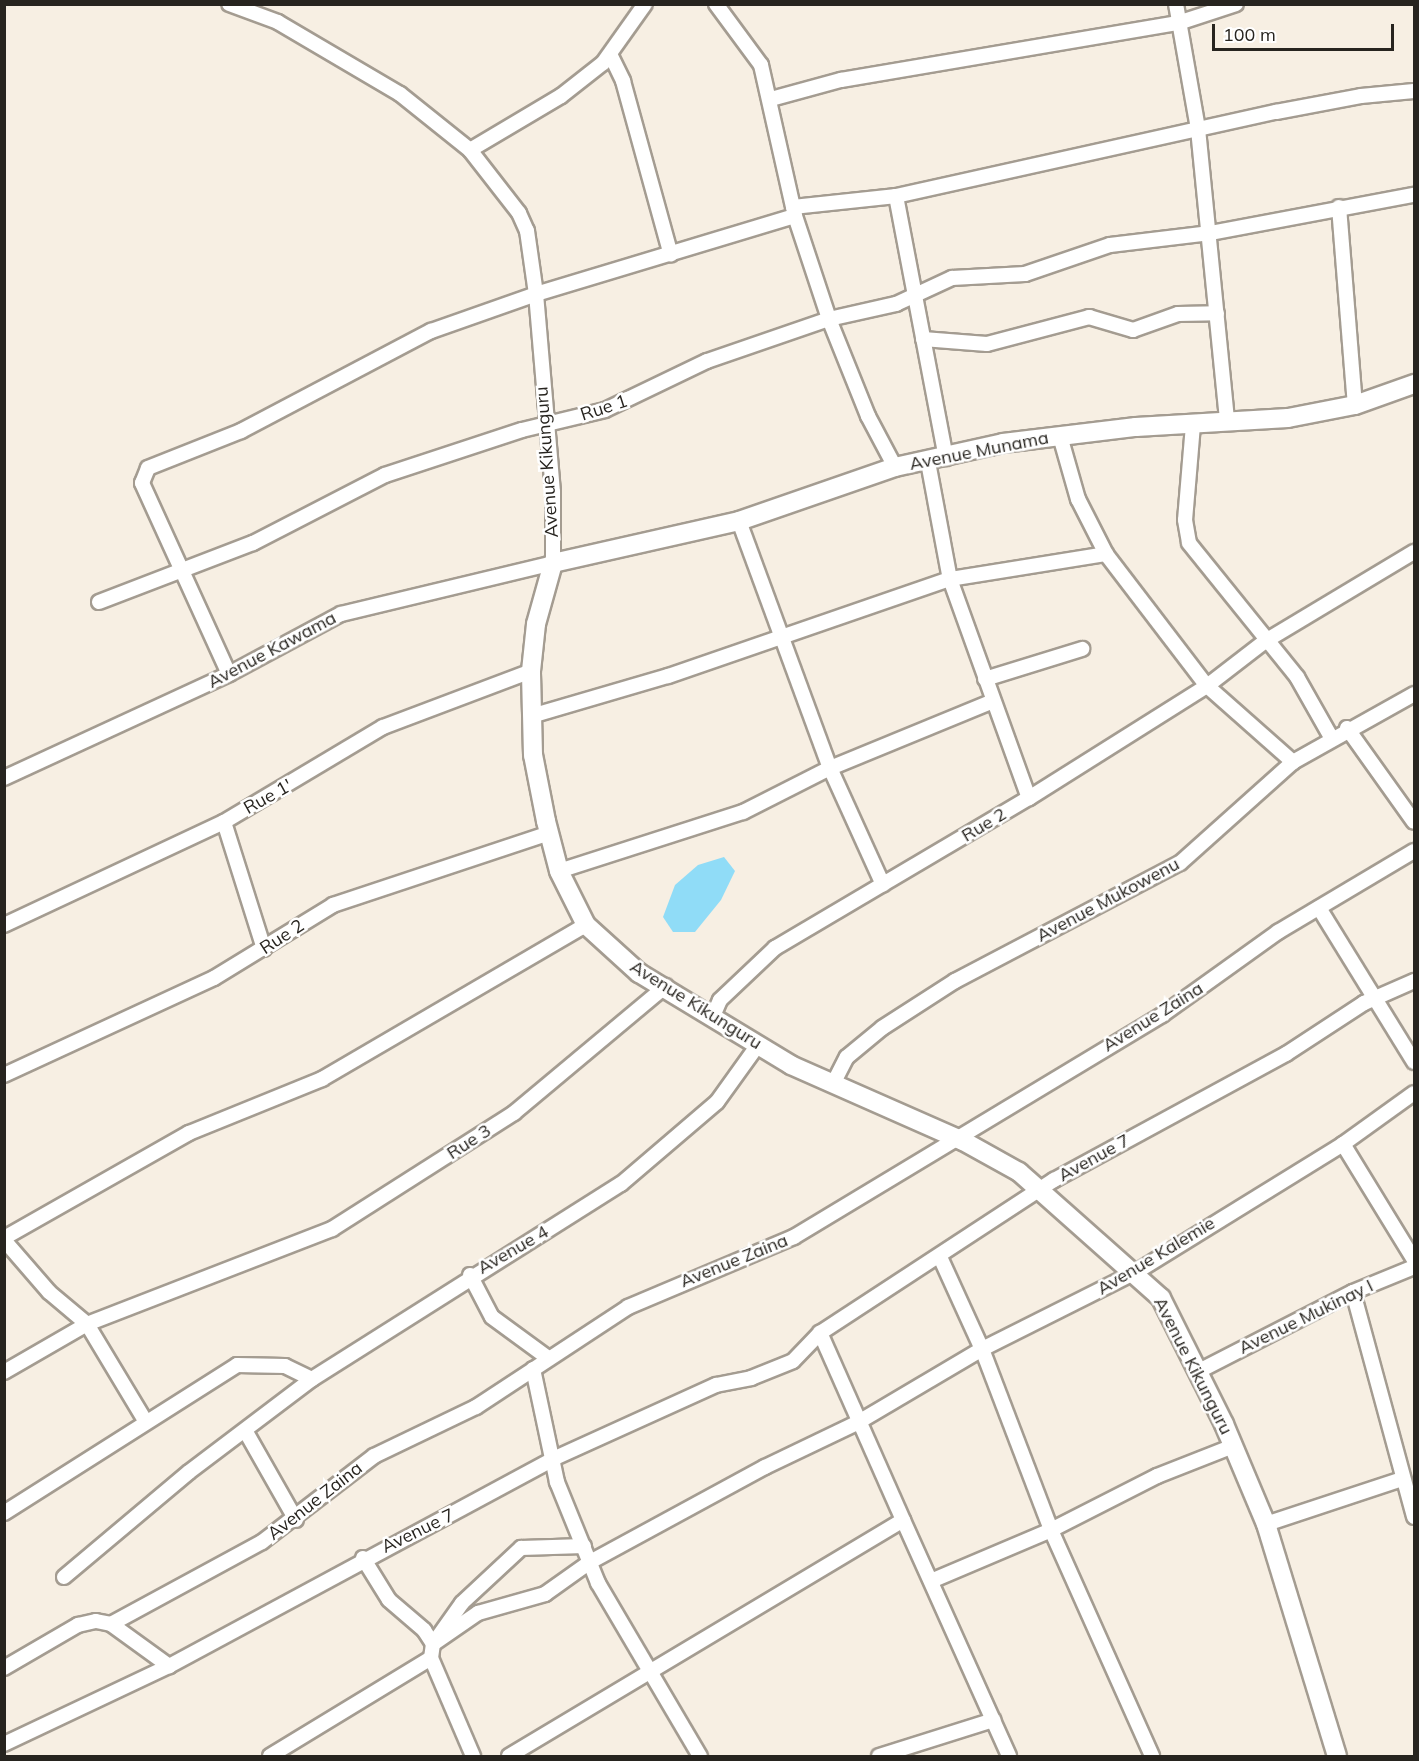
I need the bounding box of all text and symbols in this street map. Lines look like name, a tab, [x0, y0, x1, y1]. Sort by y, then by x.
scale bar	[1215, 12, 1396, 50]
text: 100 m	[1223, 23, 1276, 46]
street label: Avenue Kikunguru	[531, 386, 563, 538]
street label: Rue 1	[578, 390, 630, 426]
street label: Avenue Munama	[908, 427, 1050, 475]
street label: Avenue Kawama	[204, 607, 340, 693]
street label: Rue 1'	[240, 775, 296, 819]
street label: Rue 2	[958, 803, 1010, 847]
street label: Avenue Mukowenu	[1033, 853, 1183, 947]
street label: Rue 2	[256, 915, 308, 959]
street label: Avenue Kikunguru	[626, 956, 766, 1054]
street label: Avenue Zaina	[1099, 978, 1207, 1056]
street label: Rue 3	[443, 1120, 495, 1164]
street label: Avenue 7	[1055, 1130, 1133, 1186]
street label: Avenue Kalemie	[1093, 1212, 1219, 1300]
street label: Avenue 4	[474, 1221, 552, 1279]
street label: Avenue Zaina	[677, 1230, 791, 1292]
street label: Avenue Mukinay I	[1235, 1275, 1377, 1359]
street label: Avenue Kikunguru	[1149, 1294, 1237, 1438]
street label: Avenue Zaina	[263, 1457, 367, 1545]
street label: Avenue 7	[378, 1504, 458, 1558]

